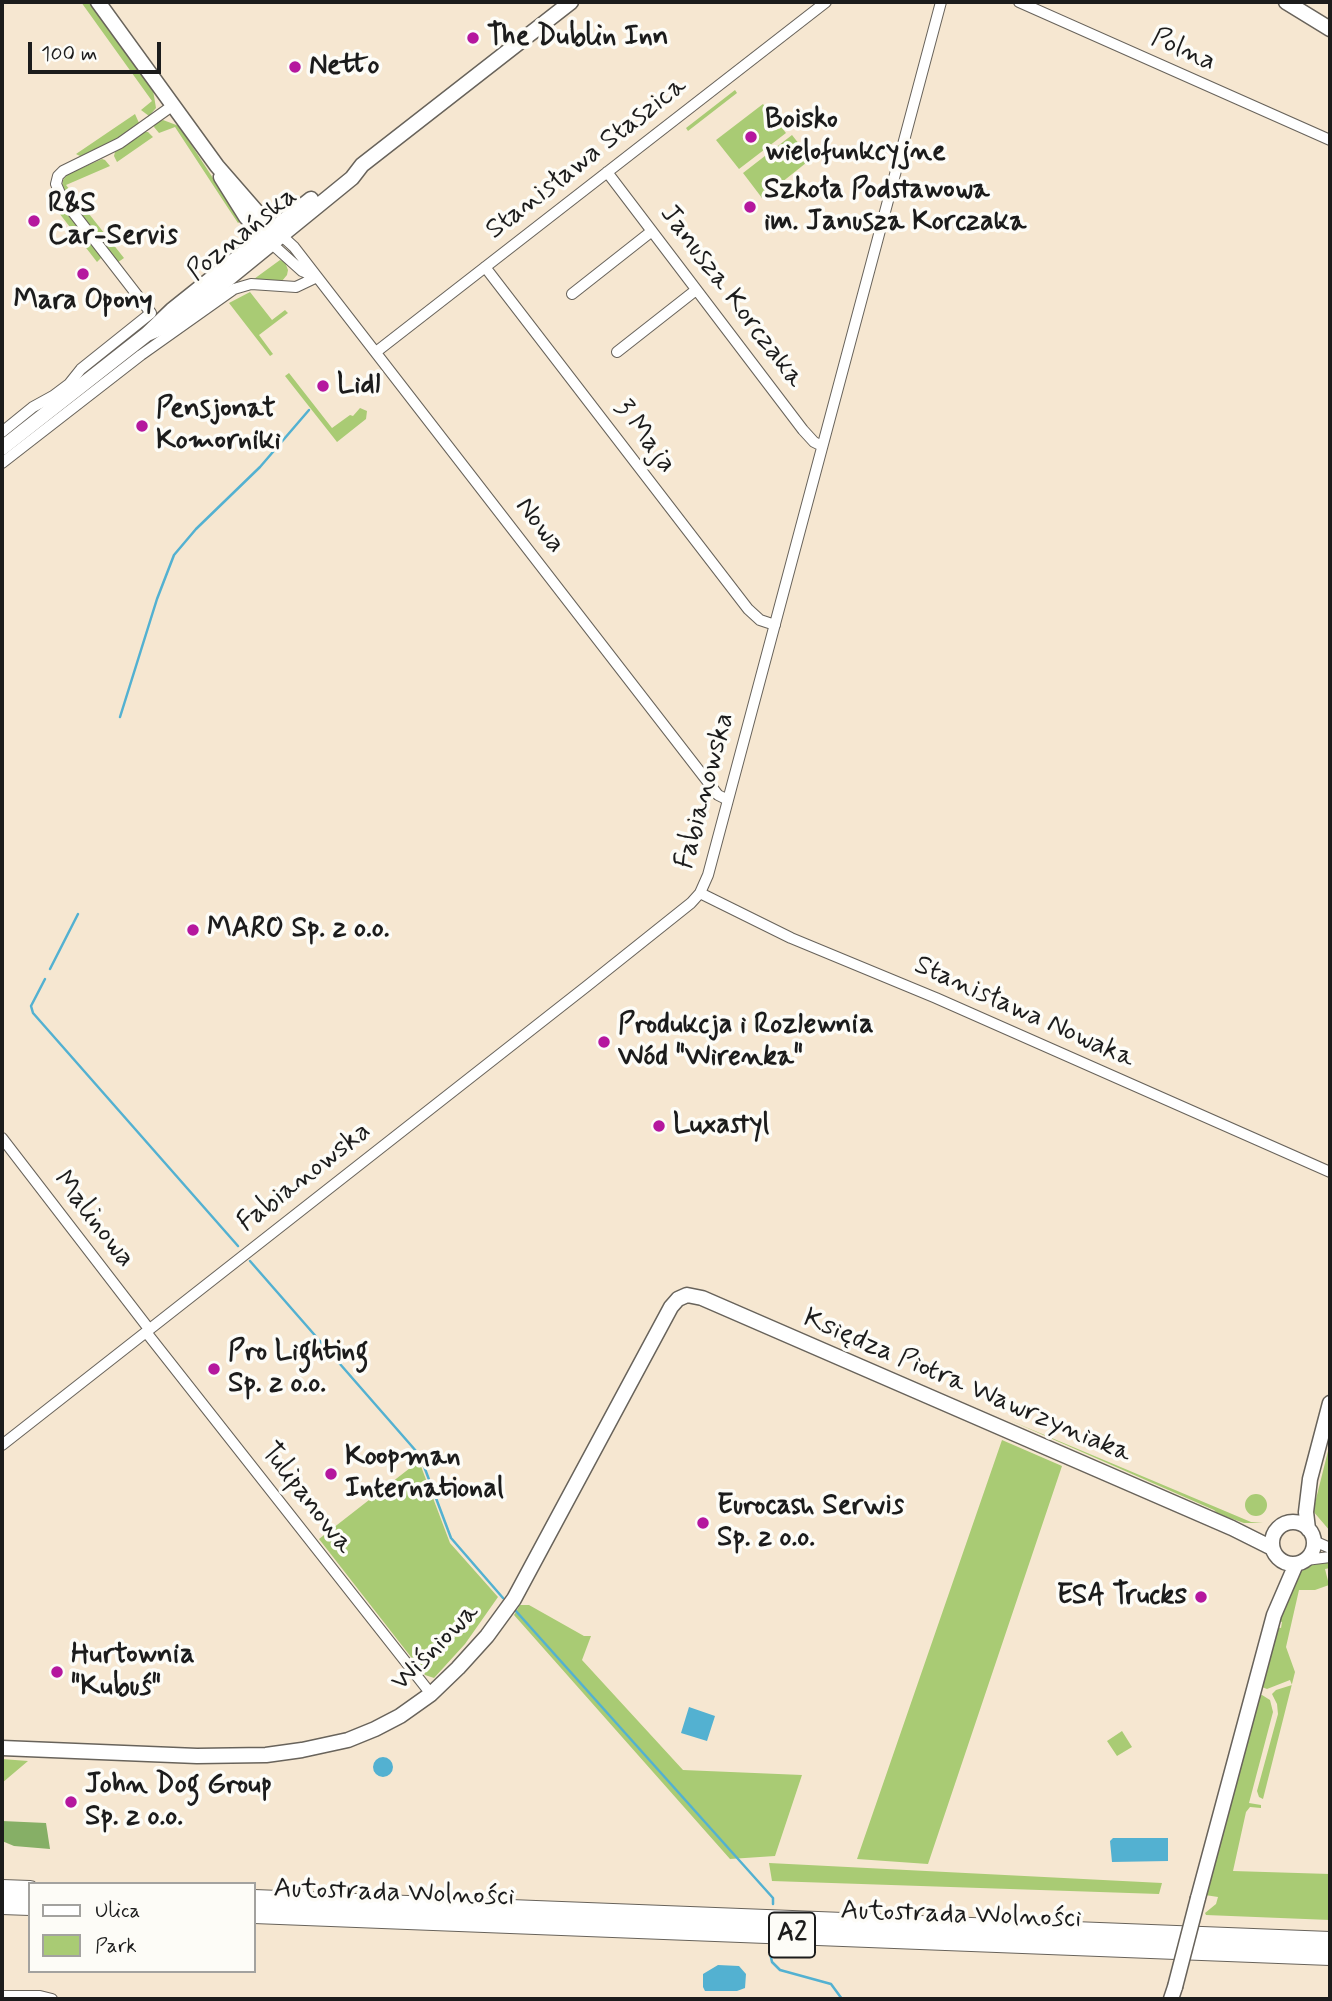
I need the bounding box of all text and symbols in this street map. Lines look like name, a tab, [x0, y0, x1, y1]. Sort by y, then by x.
place label: The Dublin Inn	[487, 21, 669, 55]
street label: Polna	[1146, 22, 1220, 80]
scale bar	[32, 28, 164, 72]
marker: The Dublin Inn	[465, 30, 481, 46]
text: 100 m	[41, 40, 97, 68]
place label: Netto	[309, 50, 379, 84]
marker: Netto	[287, 59, 303, 75]
street label: Stanisława Staszica	[480, 70, 694, 248]
place label: Boisko wielofunkcyjne	[765, 104, 946, 170]
marker: Boisko wielofunkcyjne	[743, 129, 759, 145]
place label: Szkoła Podstawowa im. Janusza Korczaka	[764, 174, 1026, 240]
street label: Poznańska	[181, 180, 305, 290]
place label: R&S Car-Servis	[48, 188, 178, 254]
street label: Janusza Korczaka	[651, 199, 811, 395]
marker: Szkoła Podstawowa im. Janusza Korczaka	[742, 199, 758, 215]
marker: R&S Car-Servis	[26, 213, 42, 229]
marker: Mara Opony	[75, 266, 91, 282]
place label: Mara Opony	[13, 285, 153, 319]
place label: Lidl	[337, 369, 380, 403]
marker: Lidl	[315, 378, 331, 394]
place label: Pensjonat Komorniki	[156, 393, 281, 459]
street label: 3 Maja	[605, 393, 683, 481]
marker: Pensjonat Komorniki	[134, 418, 150, 434]
street label: Nowa	[507, 491, 571, 561]
street label: Fabianowska	[669, 709, 743, 873]
place label: MARO Sp. z o.o.	[207, 913, 390, 947]
marker: MARO Sp. z o.o.	[185, 922, 201, 938]
street label: Stanisława Nowaka	[909, 949, 1139, 1077]
place label: Produkcja i Rozlewnia Wód "Wirenka"	[618, 1009, 874, 1075]
marker: Produkcja i Rozlewnia Wód "Wirenka"	[596, 1034, 612, 1050]
place label: Luxastyl	[673, 1109, 769, 1143]
street label: Fabianowska	[231, 1115, 379, 1241]
marker: Luxastyl	[651, 1118, 667, 1134]
street label: Malinowa	[45, 1165, 141, 1275]
street label: Księdza Piotra Wawrzyniaka	[798, 1303, 1136, 1471]
place label: Pro Lighting Sp. z o.o.	[228, 1336, 368, 1402]
marker: Pro Lighting Sp. z o.o.	[206, 1361, 222, 1377]
street label: Tulipanowa	[252, 1437, 360, 1561]
place label: Koopman International	[345, 1441, 504, 1507]
marker: Koopman International	[323, 1466, 339, 1482]
place label: Eurocash Serwis Sp. z o.o.	[717, 1490, 904, 1556]
marker: Eurocash Serwis Sp. z o.o.	[695, 1515, 711, 1531]
place label: ESA Trucks	[1057, 1580, 1187, 1614]
marker: ESA Trucks	[1193, 1589, 1209, 1605]
street label: Wiśniowa	[385, 1597, 487, 1699]
place label: Hurtownia "Kubuś"	[71, 1639, 195, 1705]
marker: Hurtownia "Kubuś"	[49, 1664, 65, 1680]
place label: John Dog Group Sp. z o.o.	[85, 1769, 272, 1835]
marker: John Dog Group Sp. z o.o.	[63, 1794, 79, 1810]
street label: Autostrada Wolności	[273, 1873, 515, 1915]
legend	[28, 1882, 256, 1973]
street label: Autostrada Wolności	[840, 1895, 1082, 1937]
text: Ulica	[95, 1897, 140, 1925]
road number: A2	[769, 1912, 815, 1958]
text: Park	[95, 1932, 137, 1960]

